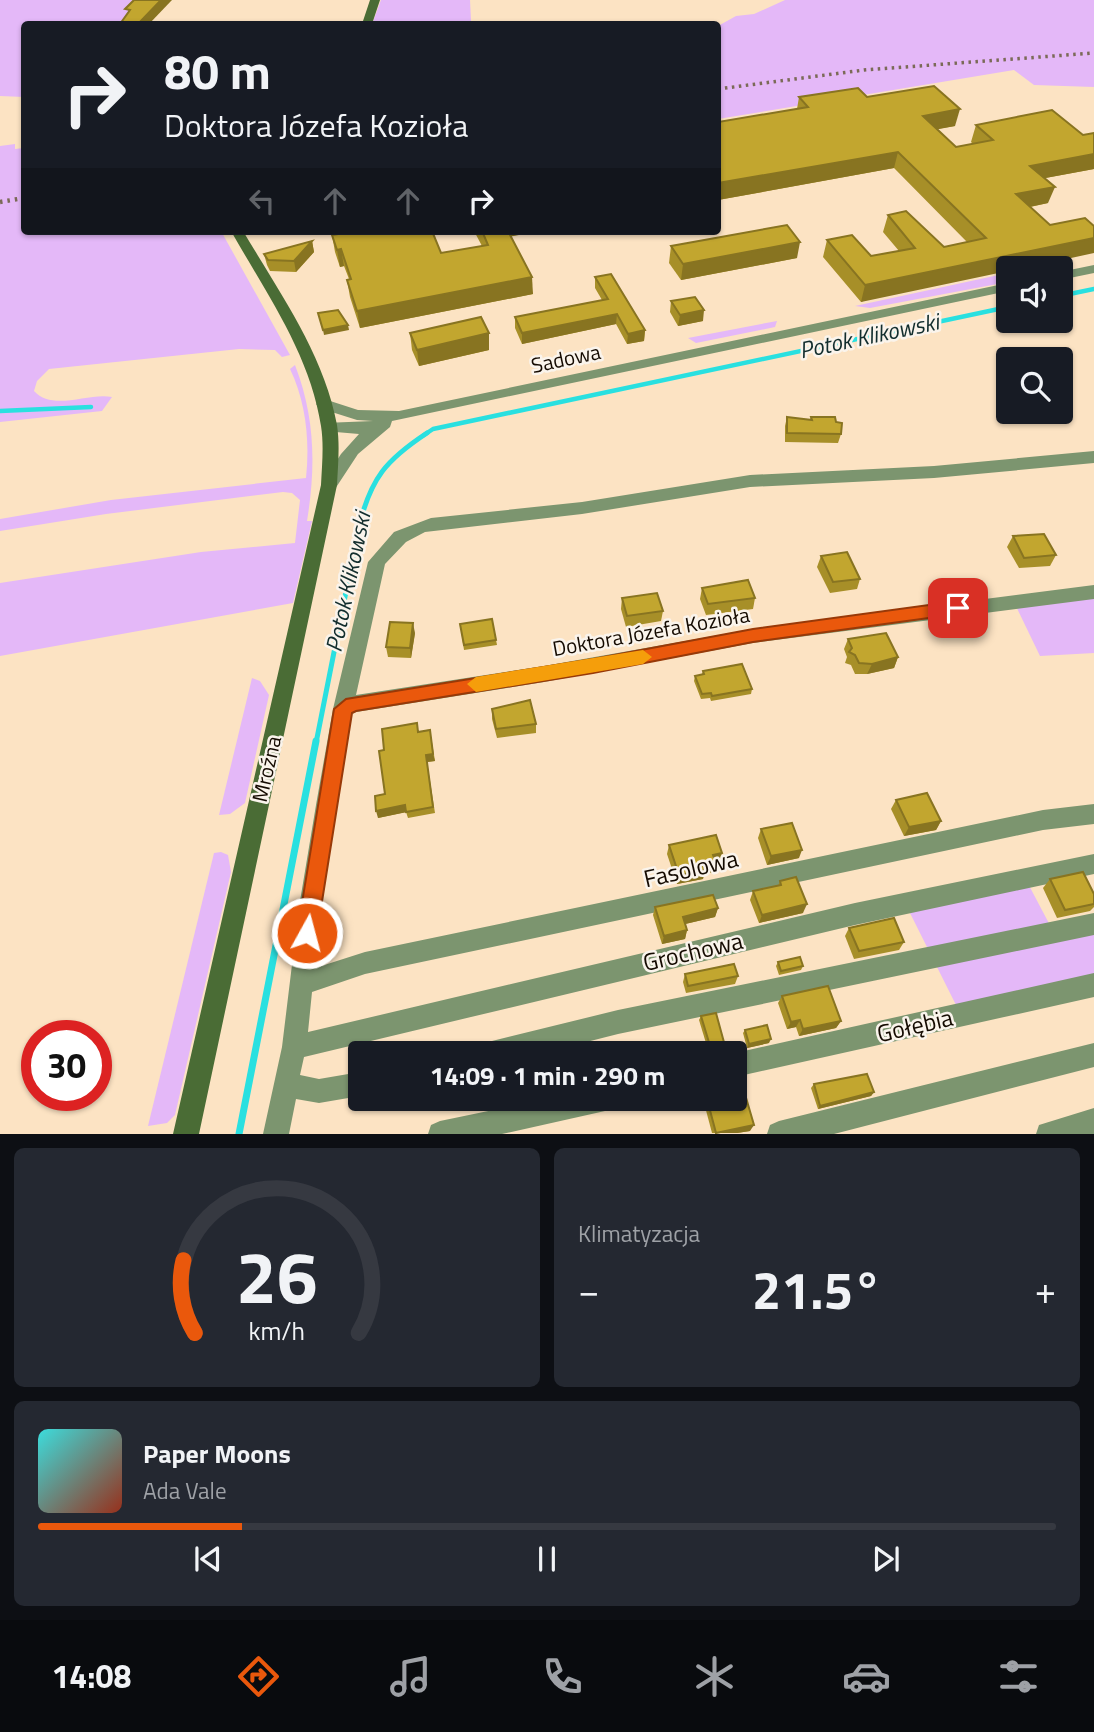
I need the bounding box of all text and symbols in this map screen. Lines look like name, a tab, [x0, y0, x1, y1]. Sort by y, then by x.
text: 80 m	[164, 33, 271, 108]
icon: right	[49, 49, 140, 140]
text: Doktora Józefa Kozioła	[164, 101, 468, 149]
icon: left	[243, 182, 281, 220]
icon: ahead	[316, 182, 354, 220]
icon: ahead	[389, 182, 427, 220]
icon: right	[462, 182, 500, 220]
map controls	[996, 256, 1073, 424]
button: sound	[996, 256, 1073, 333]
water label: Potok Klikowski	[796, 303, 944, 367]
street label: Sadowa	[528, 335, 604, 381]
button: search	[996, 347, 1073, 424]
water label: Potok Klikowski	[316, 507, 380, 655]
pin	[928, 578, 988, 638]
icon: arrive	[939, 589, 977, 627]
street label: Doktora Józefa Kozioła	[550, 598, 752, 664]
street label: Mroźna	[243, 732, 289, 805]
street label: Fasolowa	[640, 840, 742, 896]
position arrow	[270, 896, 344, 970]
street label: Grochowa	[639, 922, 746, 980]
street label: Gołębia	[873, 999, 956, 1051]
speed limit sign: 30	[21, 1020, 112, 1111]
text: 14:09 · 1 min · 290 m	[430, 1056, 665, 1095]
text: Klimatyzacja	[578, 1216, 700, 1251]
text: 26	[236, 1222, 318, 1332]
text: 21.5°	[752, 1250, 882, 1329]
text: −	[578, 1261, 599, 1319]
text: +	[1035, 1261, 1056, 1319]
text: km/h	[249, 1312, 305, 1350]
text: Paper Moons	[143, 1434, 291, 1473]
text: Ada Vale	[143, 1473, 227, 1508]
icon: previous	[189, 1540, 227, 1578]
icon: pause	[528, 1540, 566, 1578]
icon: next	[867, 1540, 905, 1578]
text: 14:08	[51, 1652, 131, 1700]
icon: directions	[234, 1652, 283, 1701]
icon: music	[386, 1652, 435, 1701]
icon: phone	[538, 1652, 587, 1701]
icon: climate	[690, 1652, 739, 1701]
icon: car	[842, 1652, 891, 1701]
icon: filters	[994, 1652, 1043, 1701]

